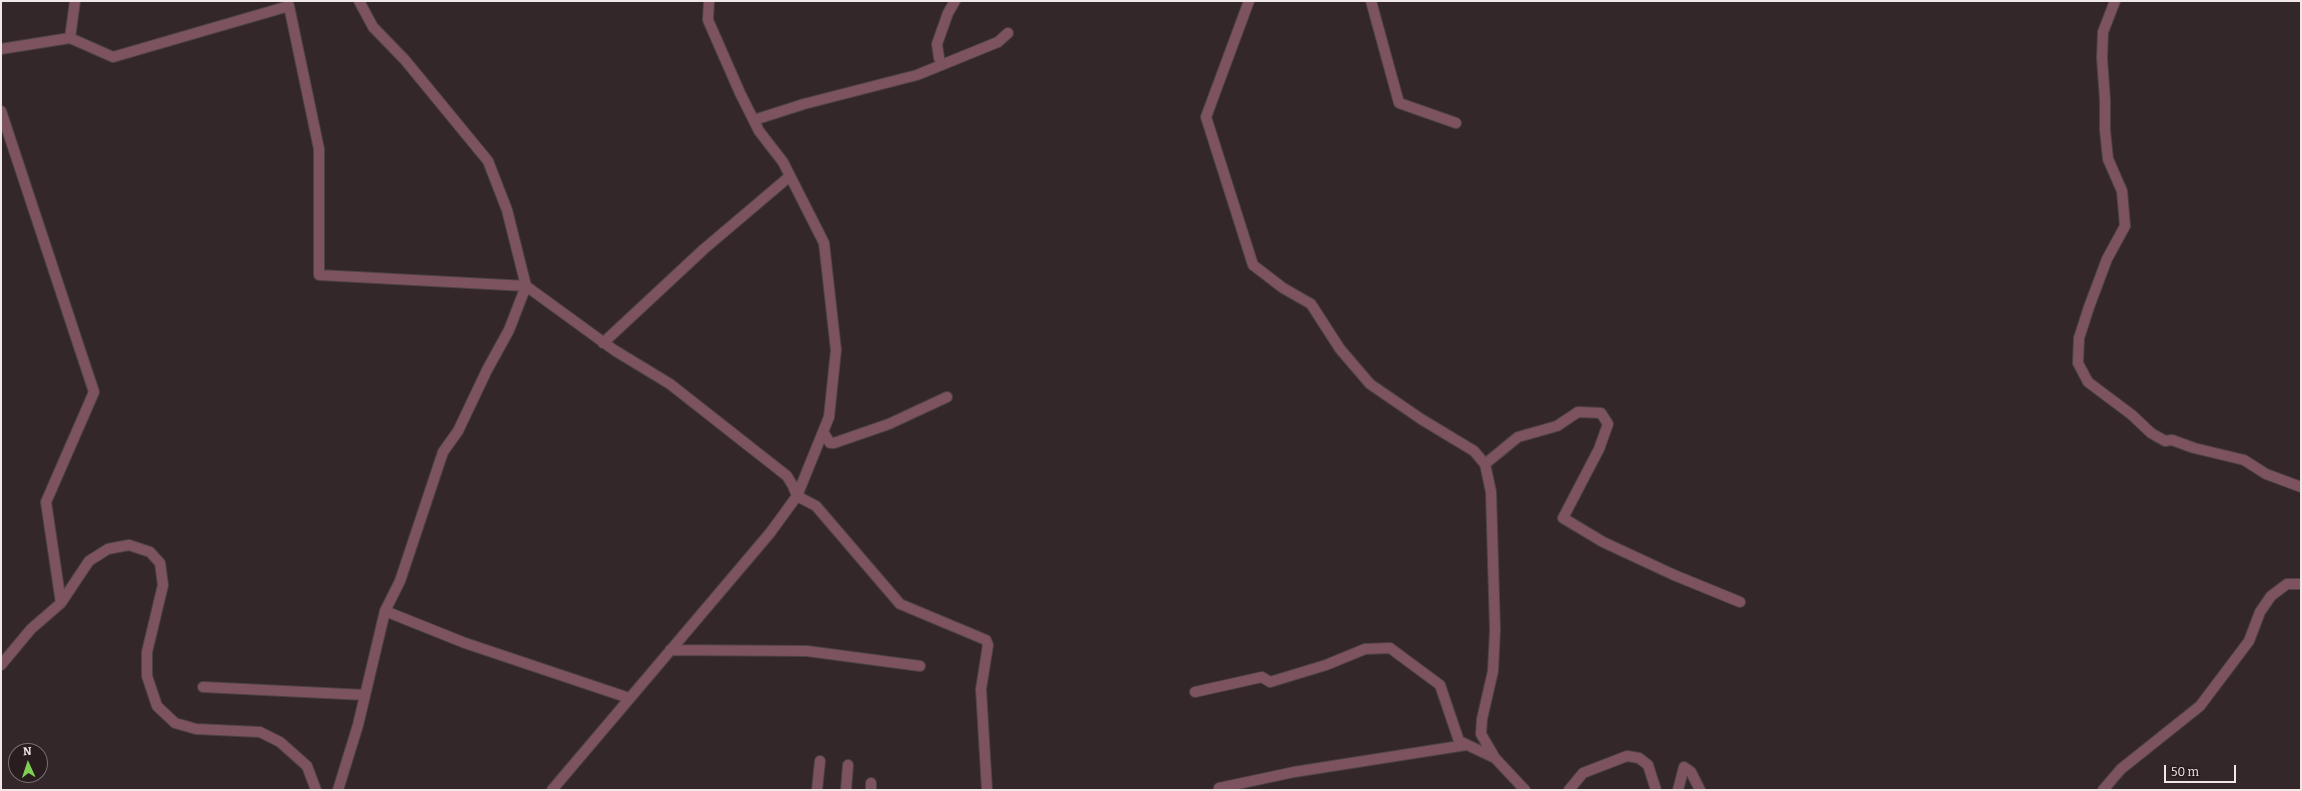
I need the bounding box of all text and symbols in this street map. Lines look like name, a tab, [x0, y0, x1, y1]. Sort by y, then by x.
north arrow	[8, 743, 48, 783]
text: N	[23, 745, 32, 758]
scale bar	[2166, 757, 2238, 783]
text: 50 m	[2171, 765, 2199, 779]

